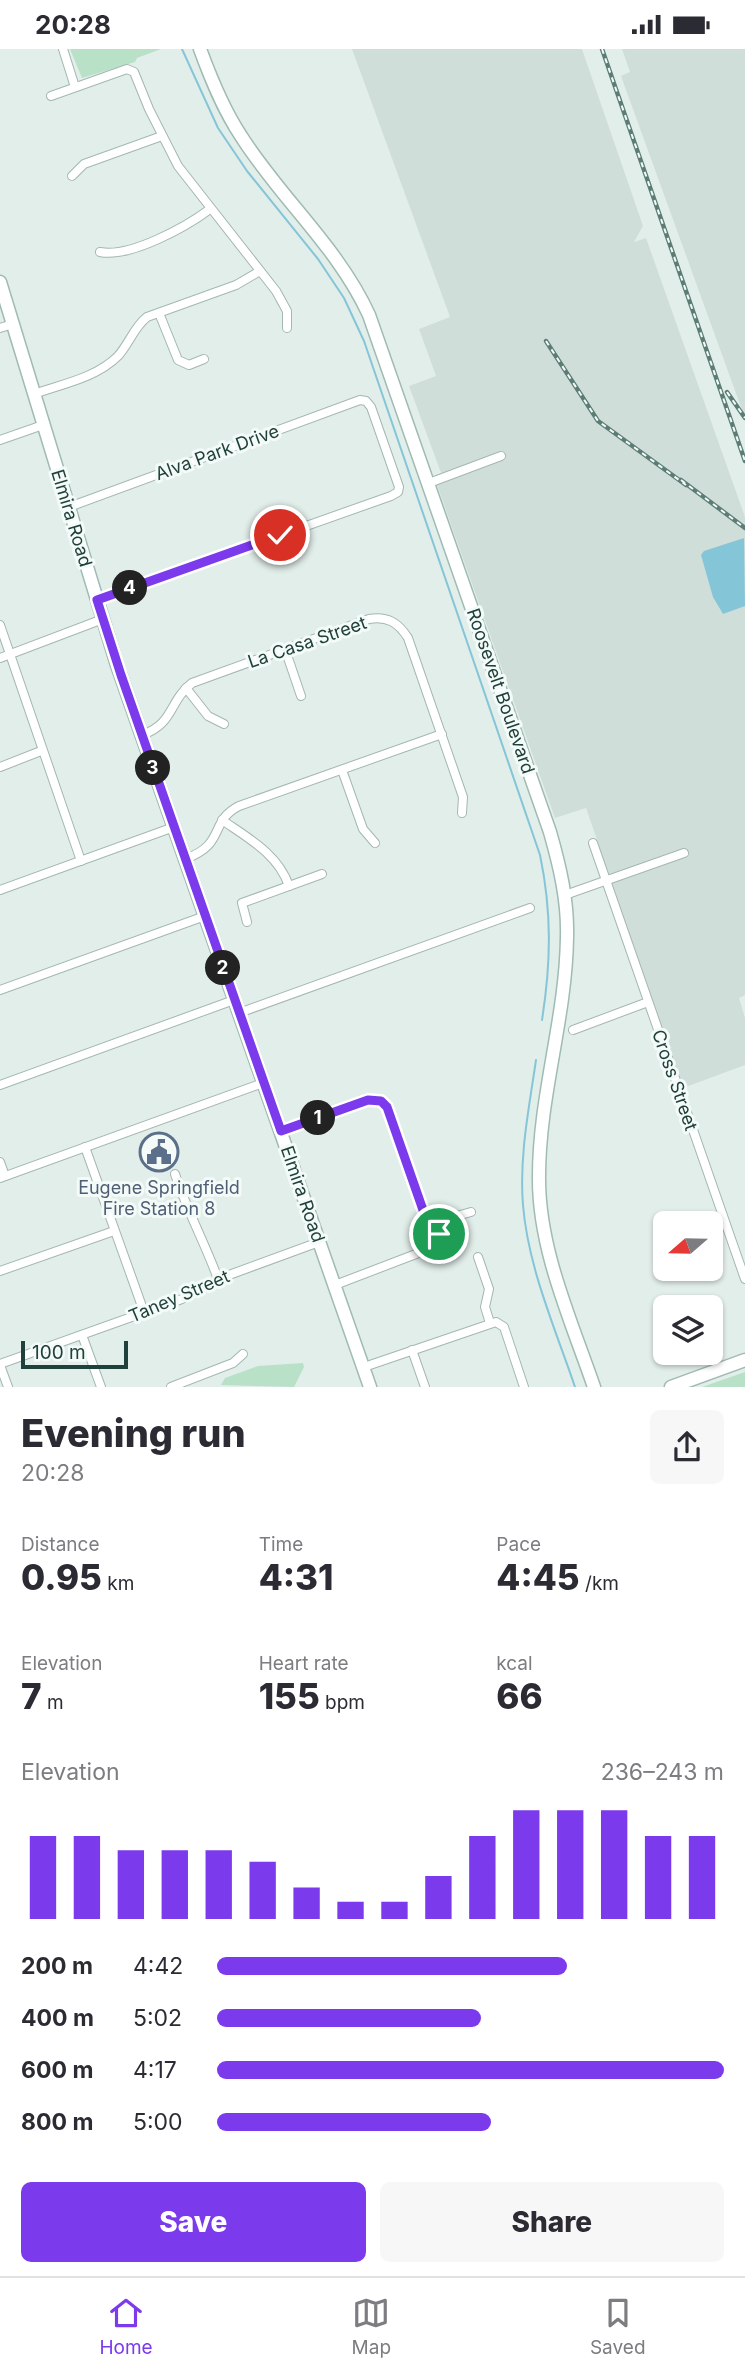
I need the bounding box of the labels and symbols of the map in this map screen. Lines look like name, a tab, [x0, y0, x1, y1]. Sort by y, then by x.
street label: Alva Park Drive	[152, 420, 282, 484]
street label: Elmira Road	[47, 467, 97, 569]
pin	[250, 505, 310, 565]
pin: 4	[113, 571, 148, 605]
street label: Roosevelt Boulevard	[463, 605, 539, 777]
street label: La Casa Street	[245, 612, 369, 672]
pin: 3	[136, 751, 170, 785]
pin: 2	[206, 951, 241, 985]
street label: Cross Street	[648, 1027, 702, 1133]
pin: 1	[300, 1101, 336, 1135]
public building icon: Eugene Springfield Fire Station 8	[138, 1131, 180, 1173]
street label: Elmira Road	[277, 1143, 329, 1245]
place label: Eugene Springfield Fire Station 8	[78, 1177, 240, 1219]
pin	[409, 1204, 469, 1264]
north arrow	[653, 1211, 723, 1281]
street label: Taney Street	[126, 1265, 233, 1327]
scale bar	[21, 1338, 128, 1370]

